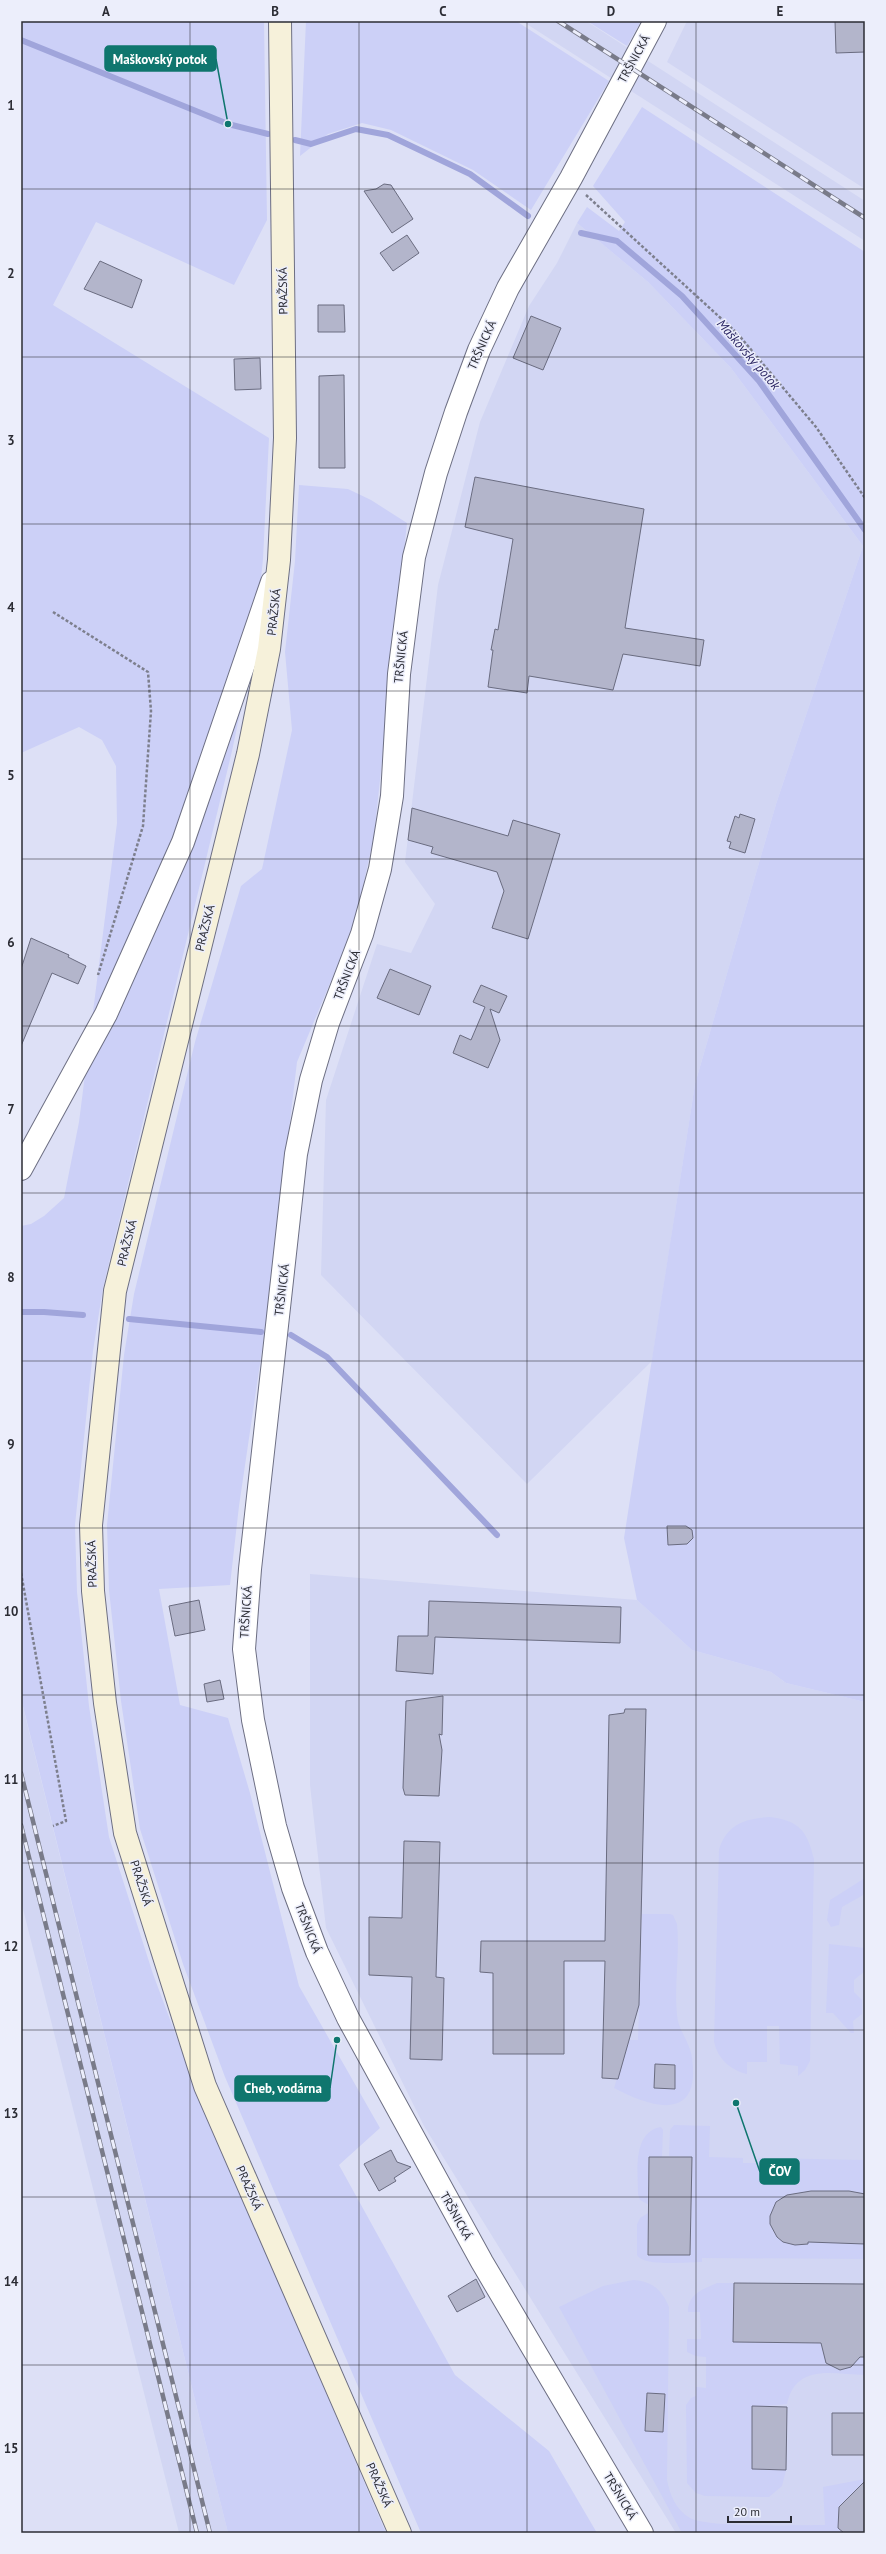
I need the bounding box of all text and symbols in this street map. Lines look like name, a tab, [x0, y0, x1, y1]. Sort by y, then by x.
text: A	[102, 3, 110, 20]
text: B	[271, 3, 279, 20]
text: C	[439, 3, 447, 20]
text: D	[607, 3, 615, 20]
text: E	[777, 3, 784, 20]
street label: TRŠNICKÁ	[614, 32, 653, 85]
callout: Maškovský potok	[105, 46, 216, 71]
text: Maškovský potok	[113, 51, 208, 68]
text: 1	[7, 97, 15, 114]
text: 2	[7, 265, 15, 282]
street label: PRAŽSKÁ	[275, 267, 290, 315]
water label: Maškovský potok	[713, 315, 785, 394]
street label: TRŠNICKÁ	[464, 318, 499, 372]
text: 3	[7, 432, 15, 449]
street label: PRAŽSKÁ	[264, 588, 283, 636]
text: 4	[7, 599, 15, 616]
street label: TRŠNICKÁ	[390, 630, 411, 684]
text: 5	[7, 767, 15, 784]
street label: PRAŽSKÁ	[192, 903, 218, 953]
text: 6	[7, 934, 15, 951]
street label: TRŠNICKÁ	[330, 948, 363, 1002]
text: 7	[7, 1101, 15, 1118]
street label: PRAŽSKÁ	[114, 1218, 140, 1268]
street label: TRŠNICKÁ	[271, 1263, 292, 1317]
text: 8	[7, 1269, 15, 1286]
text: 9	[7, 1436, 15, 1453]
street label: PRAŽSKÁ	[83, 1540, 100, 1588]
street label: TRŠNICKÁ	[236, 1585, 255, 1639]
text: 10	[4, 1603, 18, 1620]
text: 11	[4, 1771, 18, 1788]
street label: PRAŽSKÁ	[127, 1858, 156, 1908]
street label: TRŠNICKÁ	[292, 1901, 325, 1955]
text: 12	[4, 1938, 18, 1955]
callout: Cheb, vodárna	[235, 2076, 330, 2101]
text: Cheb, vodárna	[244, 2080, 322, 2097]
text: 13	[4, 2105, 18, 2122]
callout: ČOV	[760, 2159, 799, 2184]
street label: PRAŽSKÁ	[233, 2163, 266, 2212]
text: ČOV	[769, 2163, 792, 2180]
street label: TRŠNICKÁ	[437, 2189, 476, 2242]
text: 14	[4, 2273, 19, 2290]
text: 15	[4, 2440, 18, 2457]
street label: PRAŽSKÁ	[363, 2460, 396, 2509]
street label: TRŠNICKÁ	[600, 2469, 640, 2522]
scale bar	[728, 2498, 791, 2524]
text: 20 m	[734, 2504, 760, 2519]

